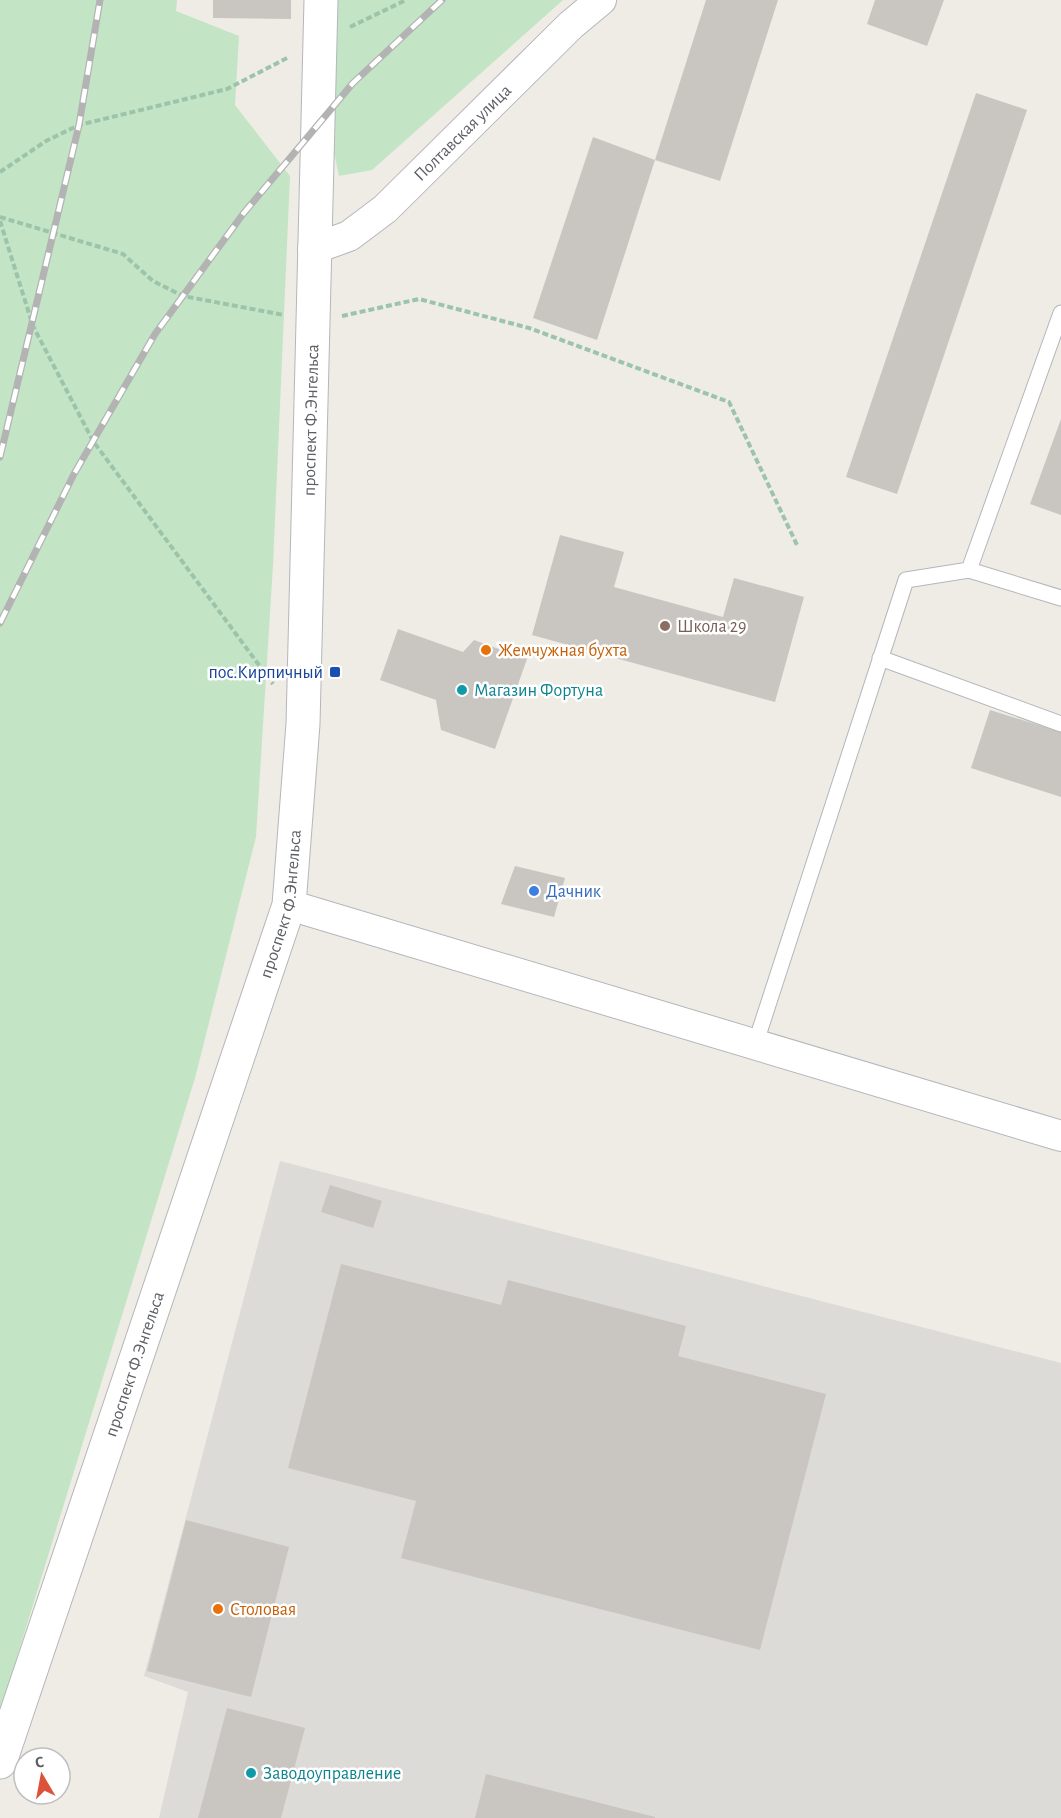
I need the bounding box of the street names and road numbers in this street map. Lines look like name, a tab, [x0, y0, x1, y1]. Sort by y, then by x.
street label: Полтавская улица	[411, 82, 515, 185]
street label: проспект Ф.Энгельса	[301, 344, 322, 496]
street label: проспект Ф.Энгельса	[257, 829, 305, 981]
street label: проспект Ф.Энгельса	[102, 1289, 168, 1439]

